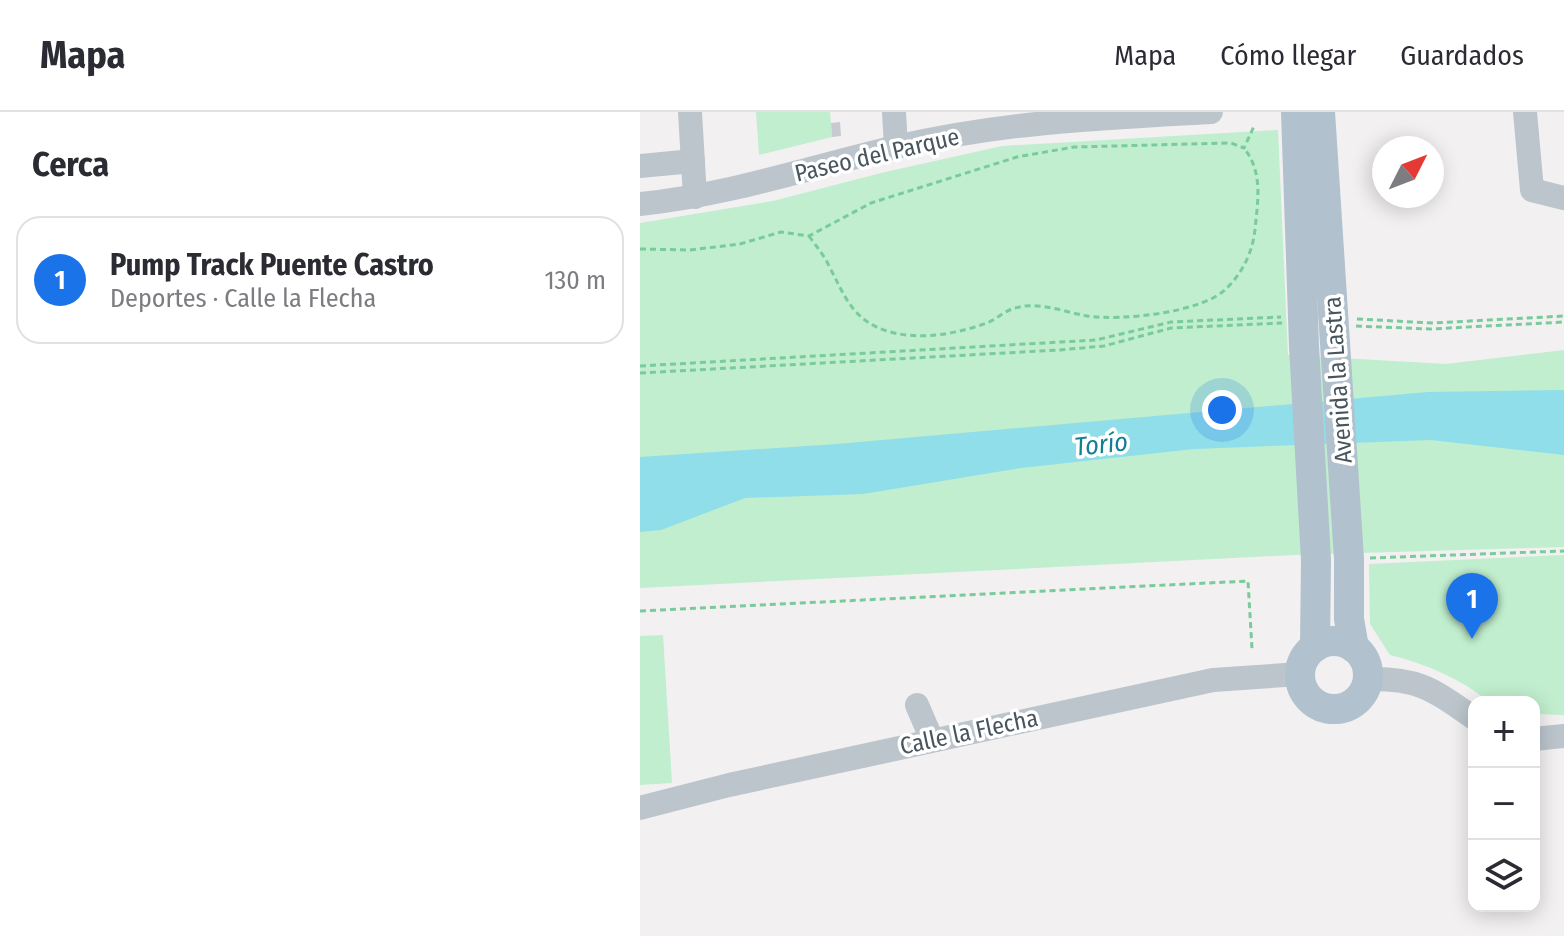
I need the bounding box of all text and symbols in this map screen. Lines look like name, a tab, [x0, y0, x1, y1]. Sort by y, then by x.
text: Mapa	[40, 32, 125, 78]
text: Mapa	[1114, 39, 1176, 72]
text: Cómo llegar	[1220, 39, 1356, 72]
text: Guardados	[1400, 39, 1524, 72]
street label: Paseo del Parque	[792, 122, 962, 188]
north arrow	[1372, 136, 1444, 208]
text: Cerca	[32, 144, 109, 185]
text: Pump Track Puente Castro	[110, 247, 434, 283]
text: 1	[55, 265, 66, 296]
text: 130 m	[544, 265, 606, 296]
text: Deportes · Calle la Flecha	[110, 283, 376, 314]
street label: Avenida la Lastra	[1318, 296, 1358, 464]
your location	[1202, 390, 1242, 430]
water label: Torío	[1073, 426, 1129, 463]
pin: 1	[1446, 573, 1498, 639]
map controls	[1468, 696, 1540, 912]
button: +	[1468, 696, 1540, 768]
street label: Calle la Flecha	[898, 704, 1040, 760]
button: −	[1468, 768, 1540, 840]
button: layers	[1468, 840, 1540, 912]

